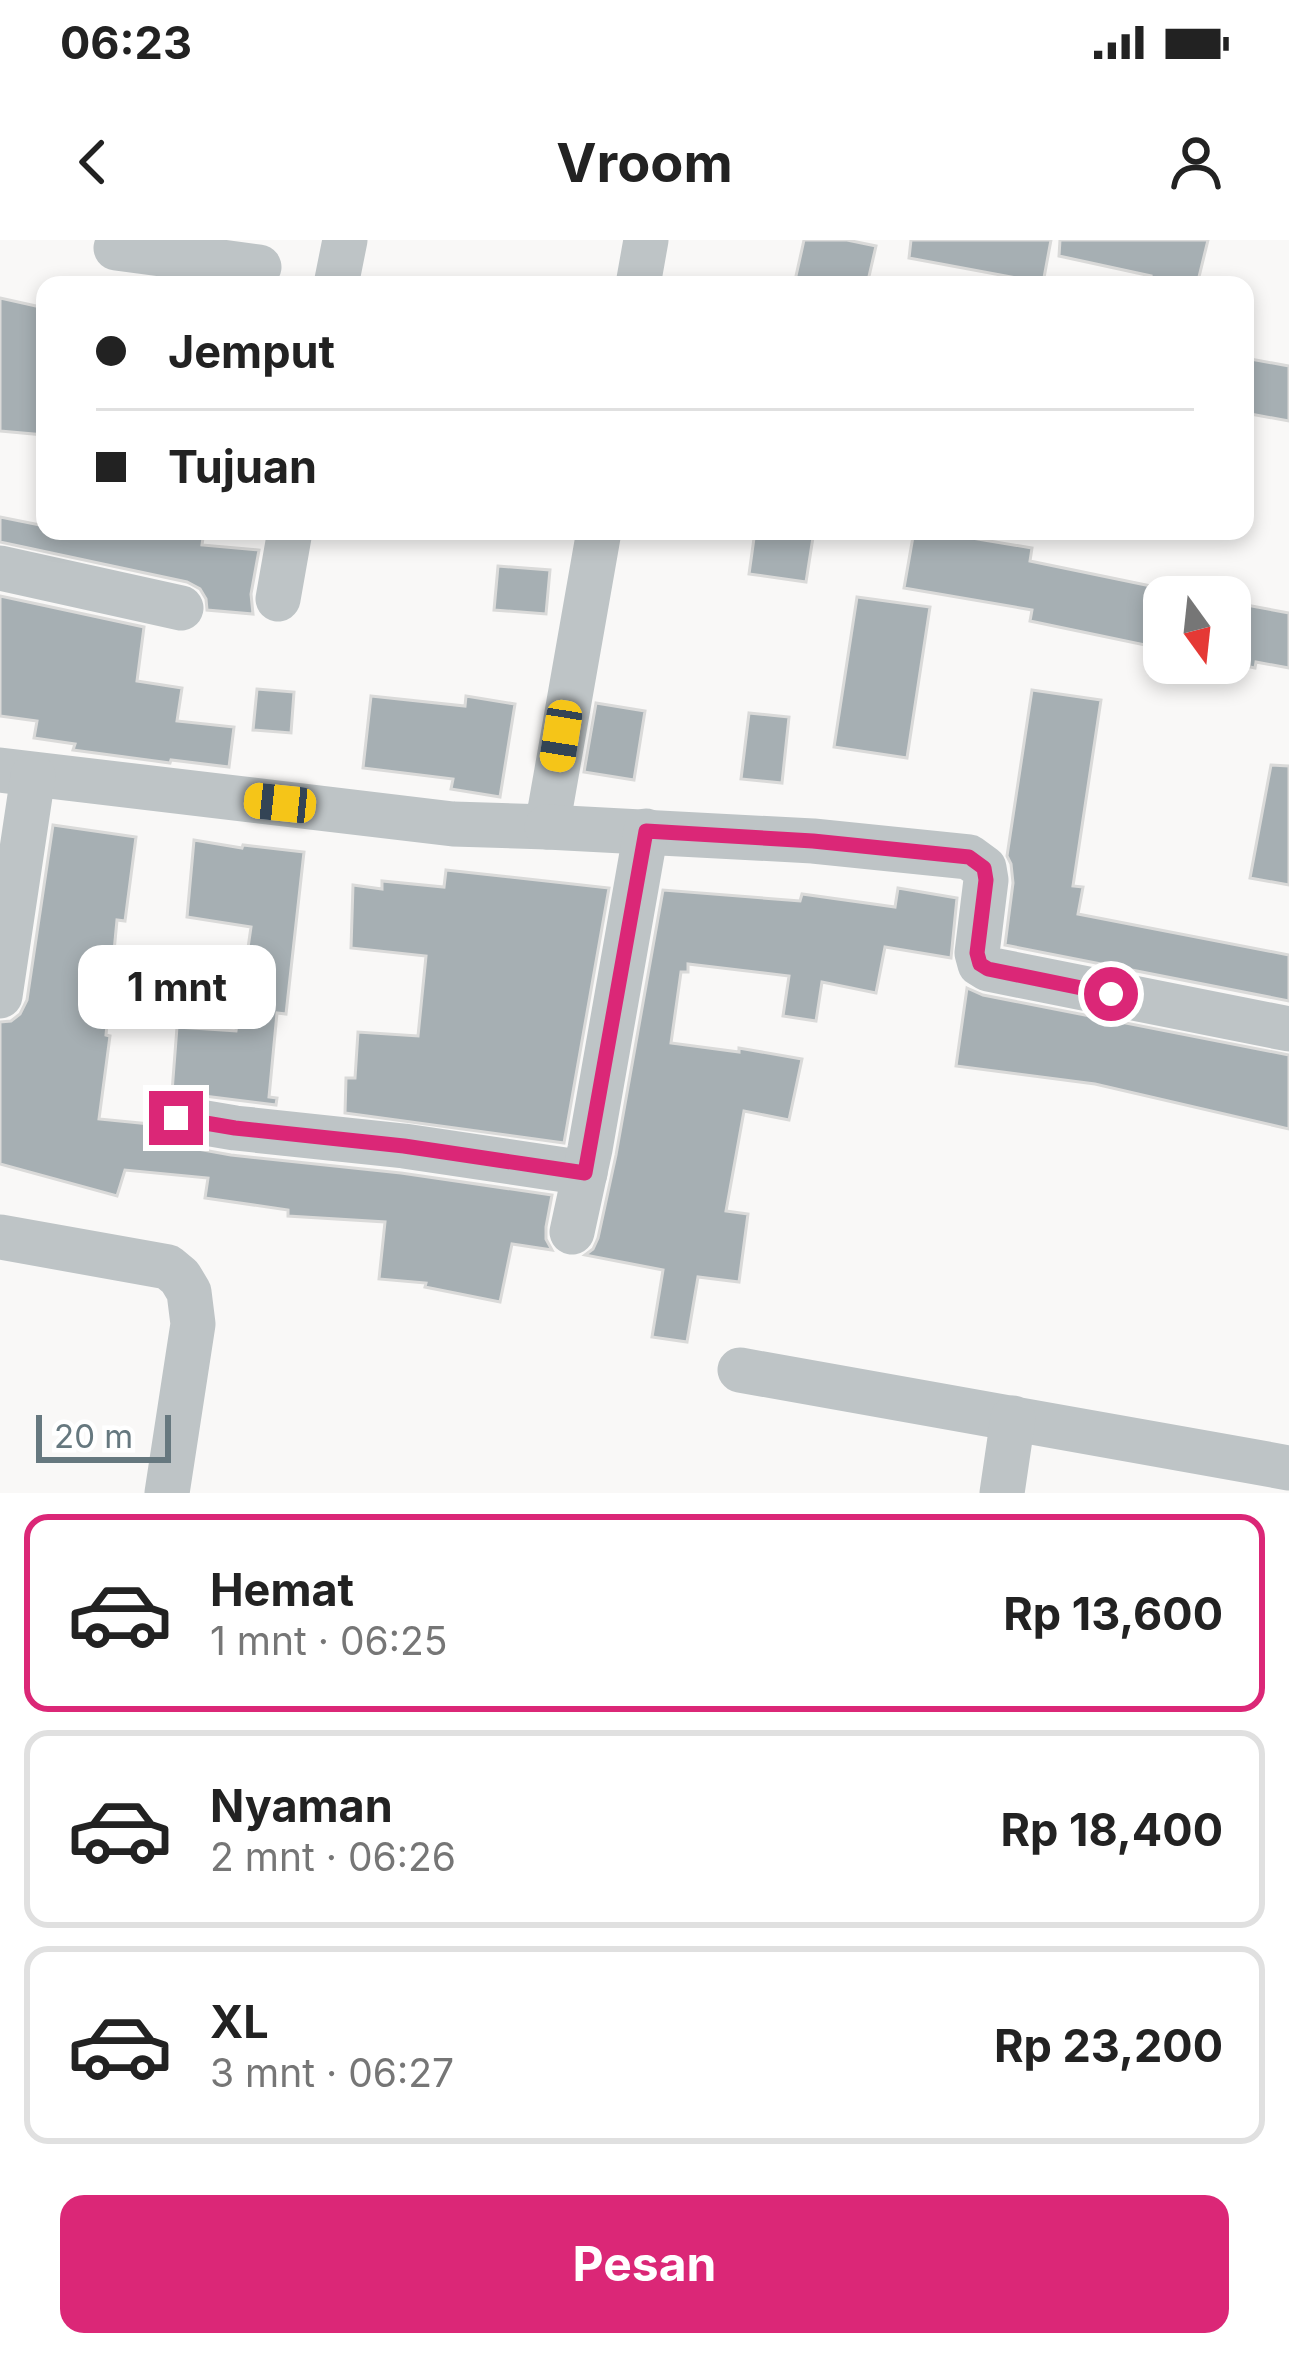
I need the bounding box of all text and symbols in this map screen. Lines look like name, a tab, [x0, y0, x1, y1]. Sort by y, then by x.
text: 06:23	[60, 15, 192, 70]
icon: back	[60, 129, 126, 195]
icon: person	[1163, 129, 1229, 195]
text: Vroom	[556, 130, 733, 195]
text: Jemput	[168, 324, 335, 379]
text: Tujuan	[168, 439, 317, 494]
north arrow	[1143, 576, 1251, 684]
map controls	[1143, 576, 1251, 684]
car	[538, 698, 584, 774]
car	[242, 781, 318, 825]
callout: 1 mnt	[77, 944, 275, 1028]
text: 1 mnt	[127, 963, 227, 1010]
route start	[1084, 967, 1138, 1021]
route end	[149, 1091, 203, 1145]
scale bar	[36, 1409, 171, 1462]
text: 20 m	[54, 1416, 133, 1456]
icon: car	[66, 1559, 174, 1667]
text: Hemat	[210, 1562, 354, 1617]
text: Rp 13,600	[1003, 1586, 1223, 1641]
text: 1 mnt · 06:25	[210, 1617, 448, 1664]
icon: car	[66, 1775, 174, 1883]
text: Nyaman	[210, 1778, 393, 1833]
text: Rp 18,400	[1001, 1802, 1223, 1857]
text: 2 mnt · 06:26	[210, 1833, 456, 1880]
icon: car	[66, 1991, 174, 2099]
text: XL	[210, 1994, 269, 2049]
text: Rp 23,200	[994, 2018, 1223, 2073]
text: 3 mnt · 06:27	[210, 2049, 454, 2096]
button: Pesan	[60, 2195, 1229, 2333]

